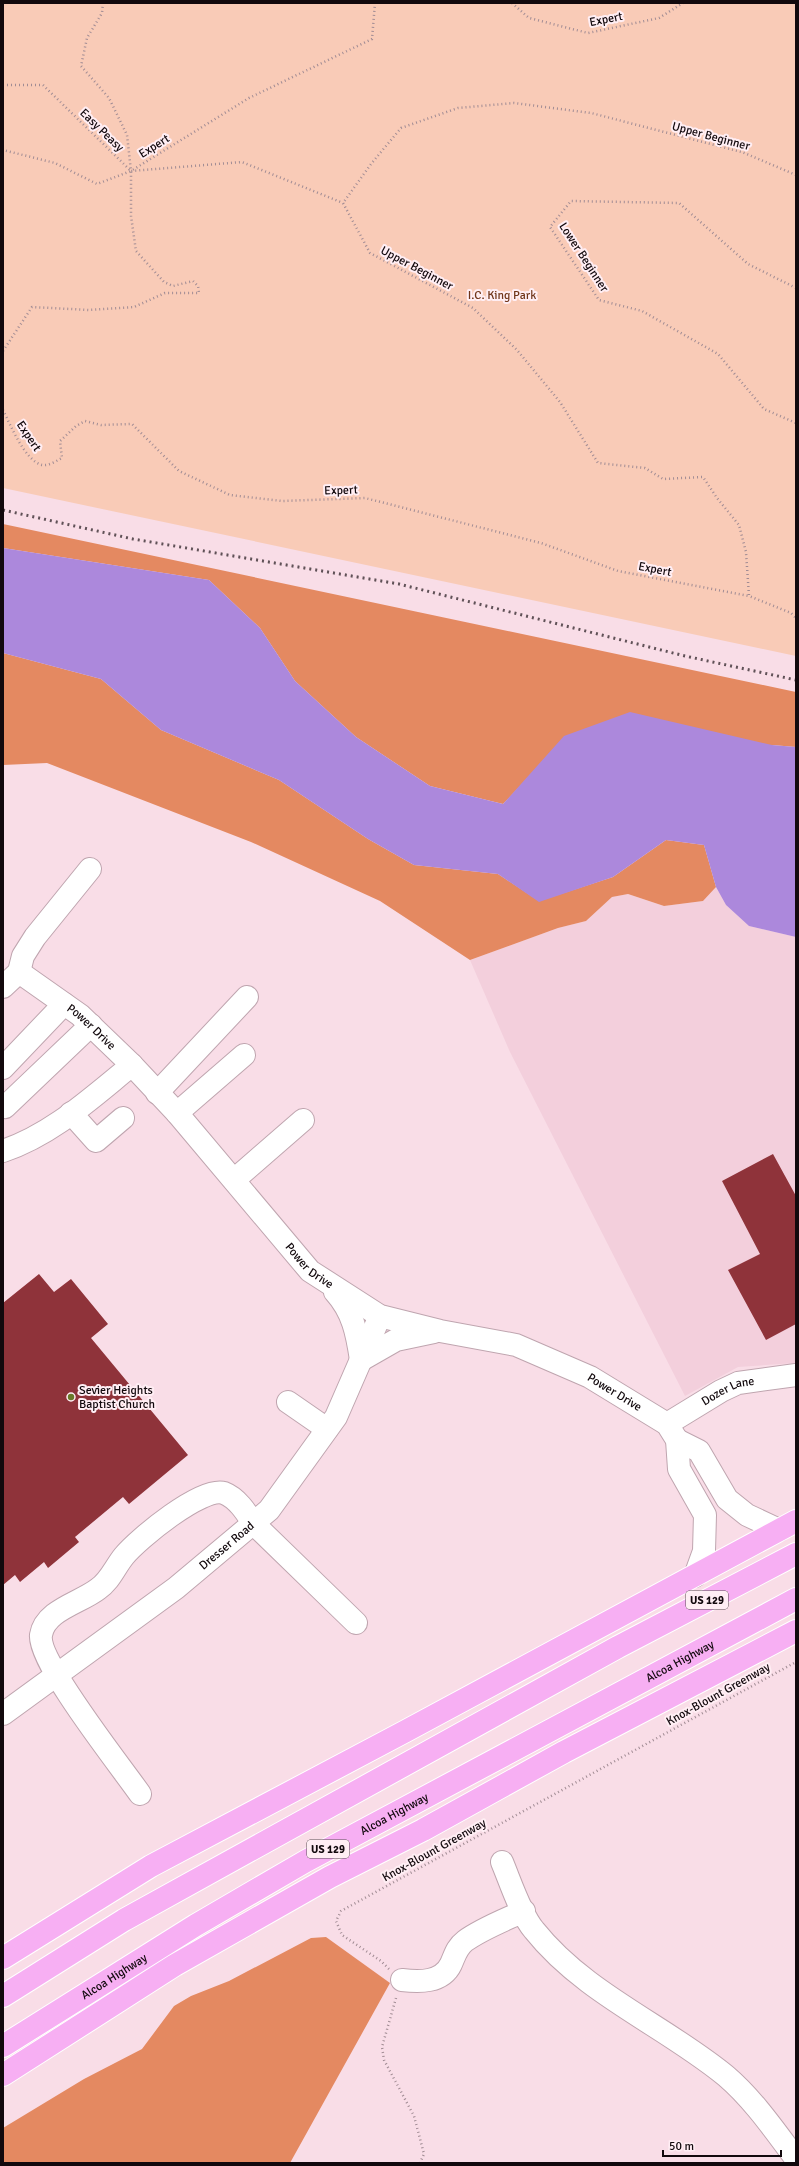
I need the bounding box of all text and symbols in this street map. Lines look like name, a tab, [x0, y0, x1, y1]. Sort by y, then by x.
street label: Expert	[588, 9, 624, 30]
street label: Easy Peasy	[76, 106, 127, 155]
street label: Upper Beginner	[670, 119, 752, 154]
street label: Expert	[136, 131, 172, 162]
street label: Lower Beginner	[556, 220, 612, 295]
street label: Upper Beginner	[378, 243, 456, 294]
park label: I.C. King Park	[468, 288, 536, 303]
street label: Expert	[13, 418, 44, 454]
street label: Expert	[324, 482, 358, 499]
street label: Expert	[637, 559, 673, 580]
street label: Power Drive	[64, 1001, 119, 1053]
street label: Power Drive	[282, 1240, 336, 1292]
street label: Power Drive	[584, 1370, 644, 1415]
street label: Dozer Lane	[699, 1374, 755, 1409]
place label: Sevier Heights Baptist Church	[79, 1383, 155, 1412]
marker: Sevier Heights Baptist Church	[66, 1392, 76, 1402]
street label: Dresser Road	[196, 1519, 257, 1573]
road number: US 129	[686, 1591, 728, 1609]
street label: Alcoa Highway	[643, 1637, 717, 1686]
street label: Knox-Blount Greenway	[664, 1659, 773, 1729]
street label: Alcoa Highway	[358, 1790, 431, 1839]
street label: Knox-Blount Greenway	[380, 1815, 489, 1885]
road number: US 129	[307, 1840, 349, 1858]
street label: Alcoa Highway	[78, 1950, 151, 2003]
scale bar	[663, 2132, 781, 2158]
text: 50 m	[669, 2139, 694, 2154]

